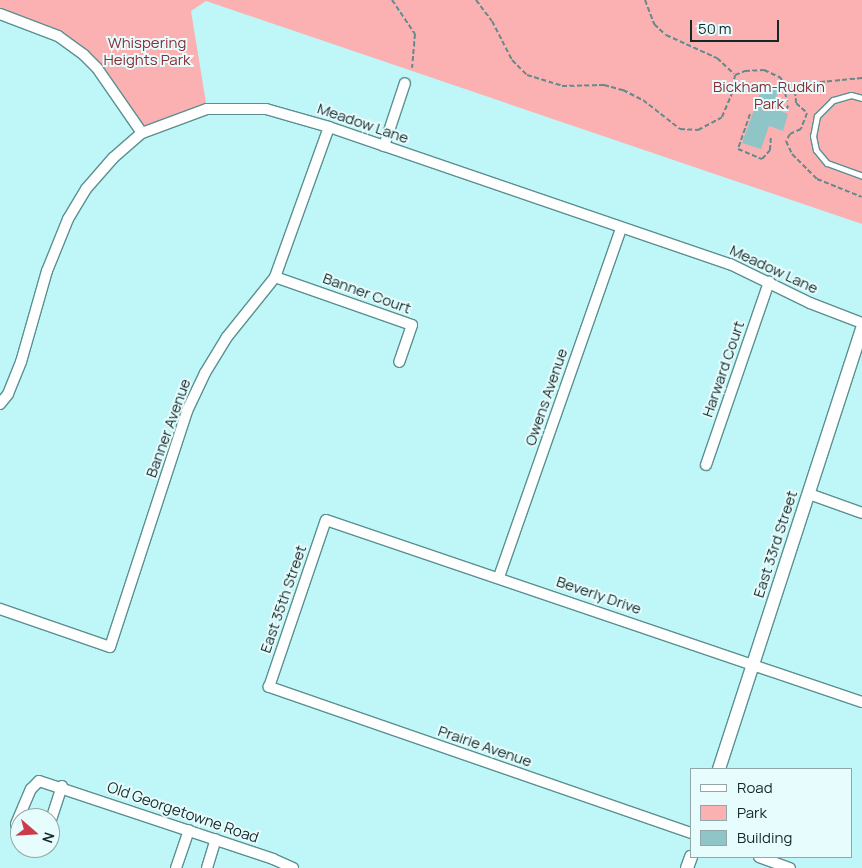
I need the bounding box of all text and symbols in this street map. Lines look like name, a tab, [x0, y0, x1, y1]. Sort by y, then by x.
scale bar	[692, 10, 781, 42]
text: 50 m	[698, 18, 732, 39]
park label: Whispering Heights Park	[103, 33, 191, 68]
park label: Bickham-Rudkin Park	[713, 77, 825, 112]
street label: Meadow Lane	[315, 99, 411, 147]
street label: Meadow Lane	[727, 241, 821, 297]
street label: Banner Court	[321, 269, 413, 317]
street label: Harward Court	[698, 319, 748, 419]
street label: Owens Avenue	[521, 346, 571, 448]
street label: Banner Avenue	[142, 376, 194, 480]
street label: East 33rd Street	[749, 488, 801, 600]
street label: East 35th Street	[256, 543, 310, 655]
street label: Beverly Drive	[554, 572, 644, 618]
street label: Prairie Avenue	[436, 722, 534, 770]
legend	[690, 768, 852, 858]
text: Road	[737, 777, 773, 798]
street label: Old Georgetowne Road	[105, 778, 261, 846]
text: Park	[737, 802, 767, 823]
north arrow	[10, 808, 60, 858]
text: Building	[737, 827, 792, 848]
text: N	[38, 830, 59, 846]

